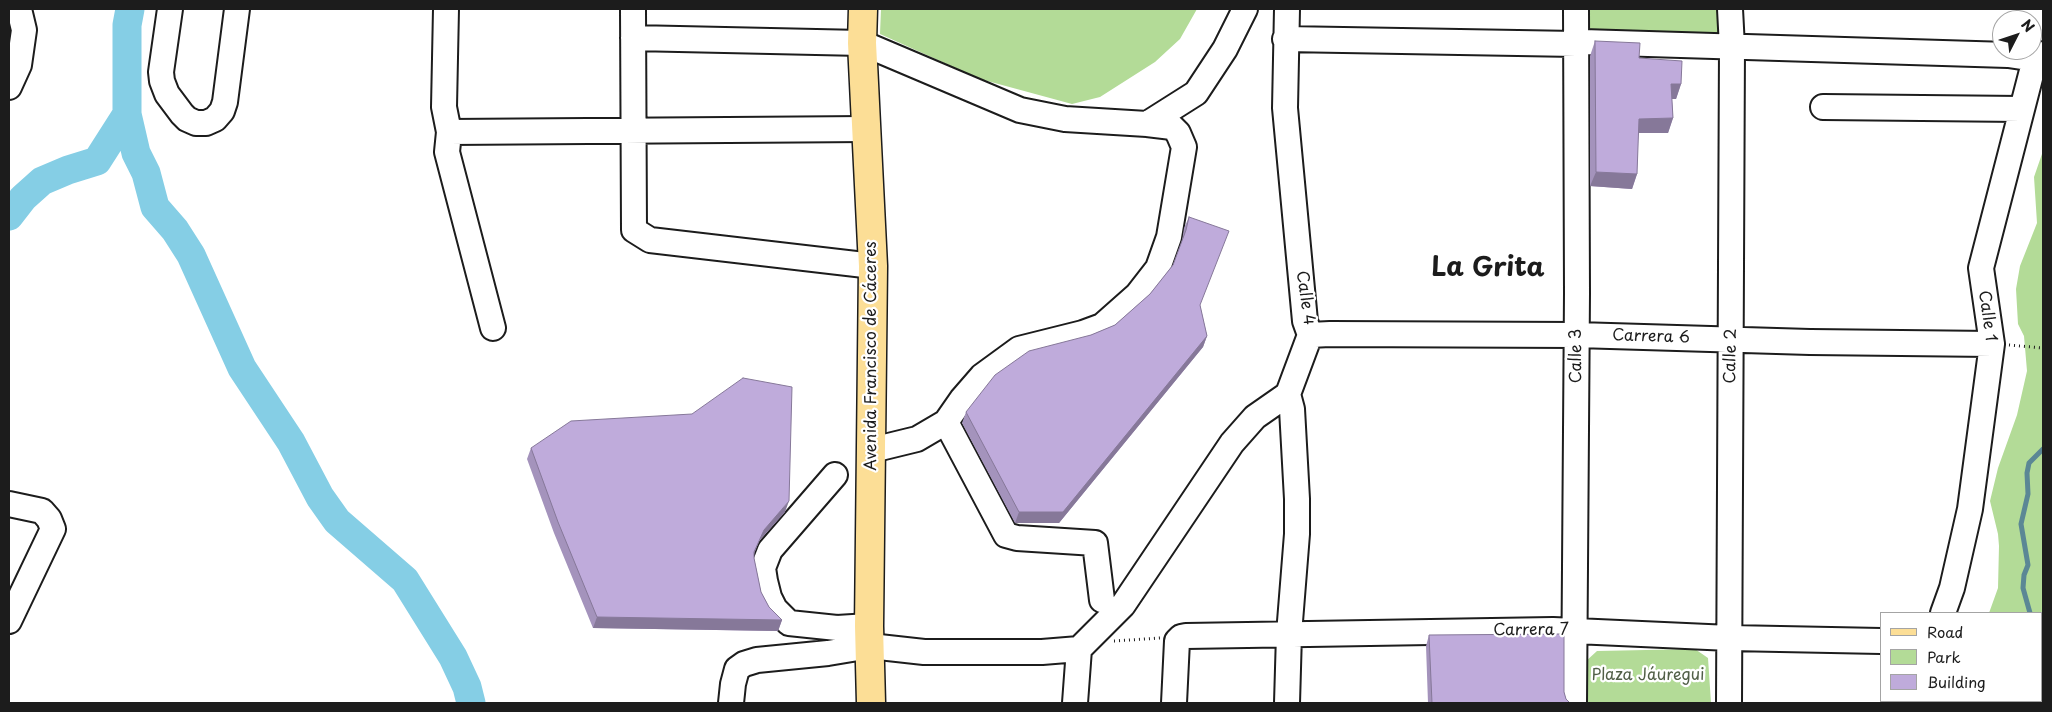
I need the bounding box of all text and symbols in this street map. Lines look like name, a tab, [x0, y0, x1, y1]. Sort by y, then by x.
north arrow	[1992, 10, 2042, 60]
text: N	[2016, 14, 2040, 37]
street label: Avenida Francisco de Cáceres	[862, 241, 882, 471]
district label: La Grita	[1431, 253, 1545, 285]
street label: Calle 4	[1292, 270, 1318, 326]
street label: Calle 1	[1974, 289, 2000, 343]
street label: Carrera 6	[1612, 326, 1690, 348]
street label: Calle 2	[1721, 328, 1741, 384]
street label: Calle 3	[1567, 329, 1587, 383]
legend	[1880, 612, 2042, 702]
text: Road	[1927, 620, 1963, 643]
street label: Carrera 7	[1493, 621, 1569, 641]
text: Park	[1927, 645, 1961, 668]
park label: Plaza Jáuregui	[1591, 666, 1705, 686]
text: Building	[1927, 670, 1986, 693]

